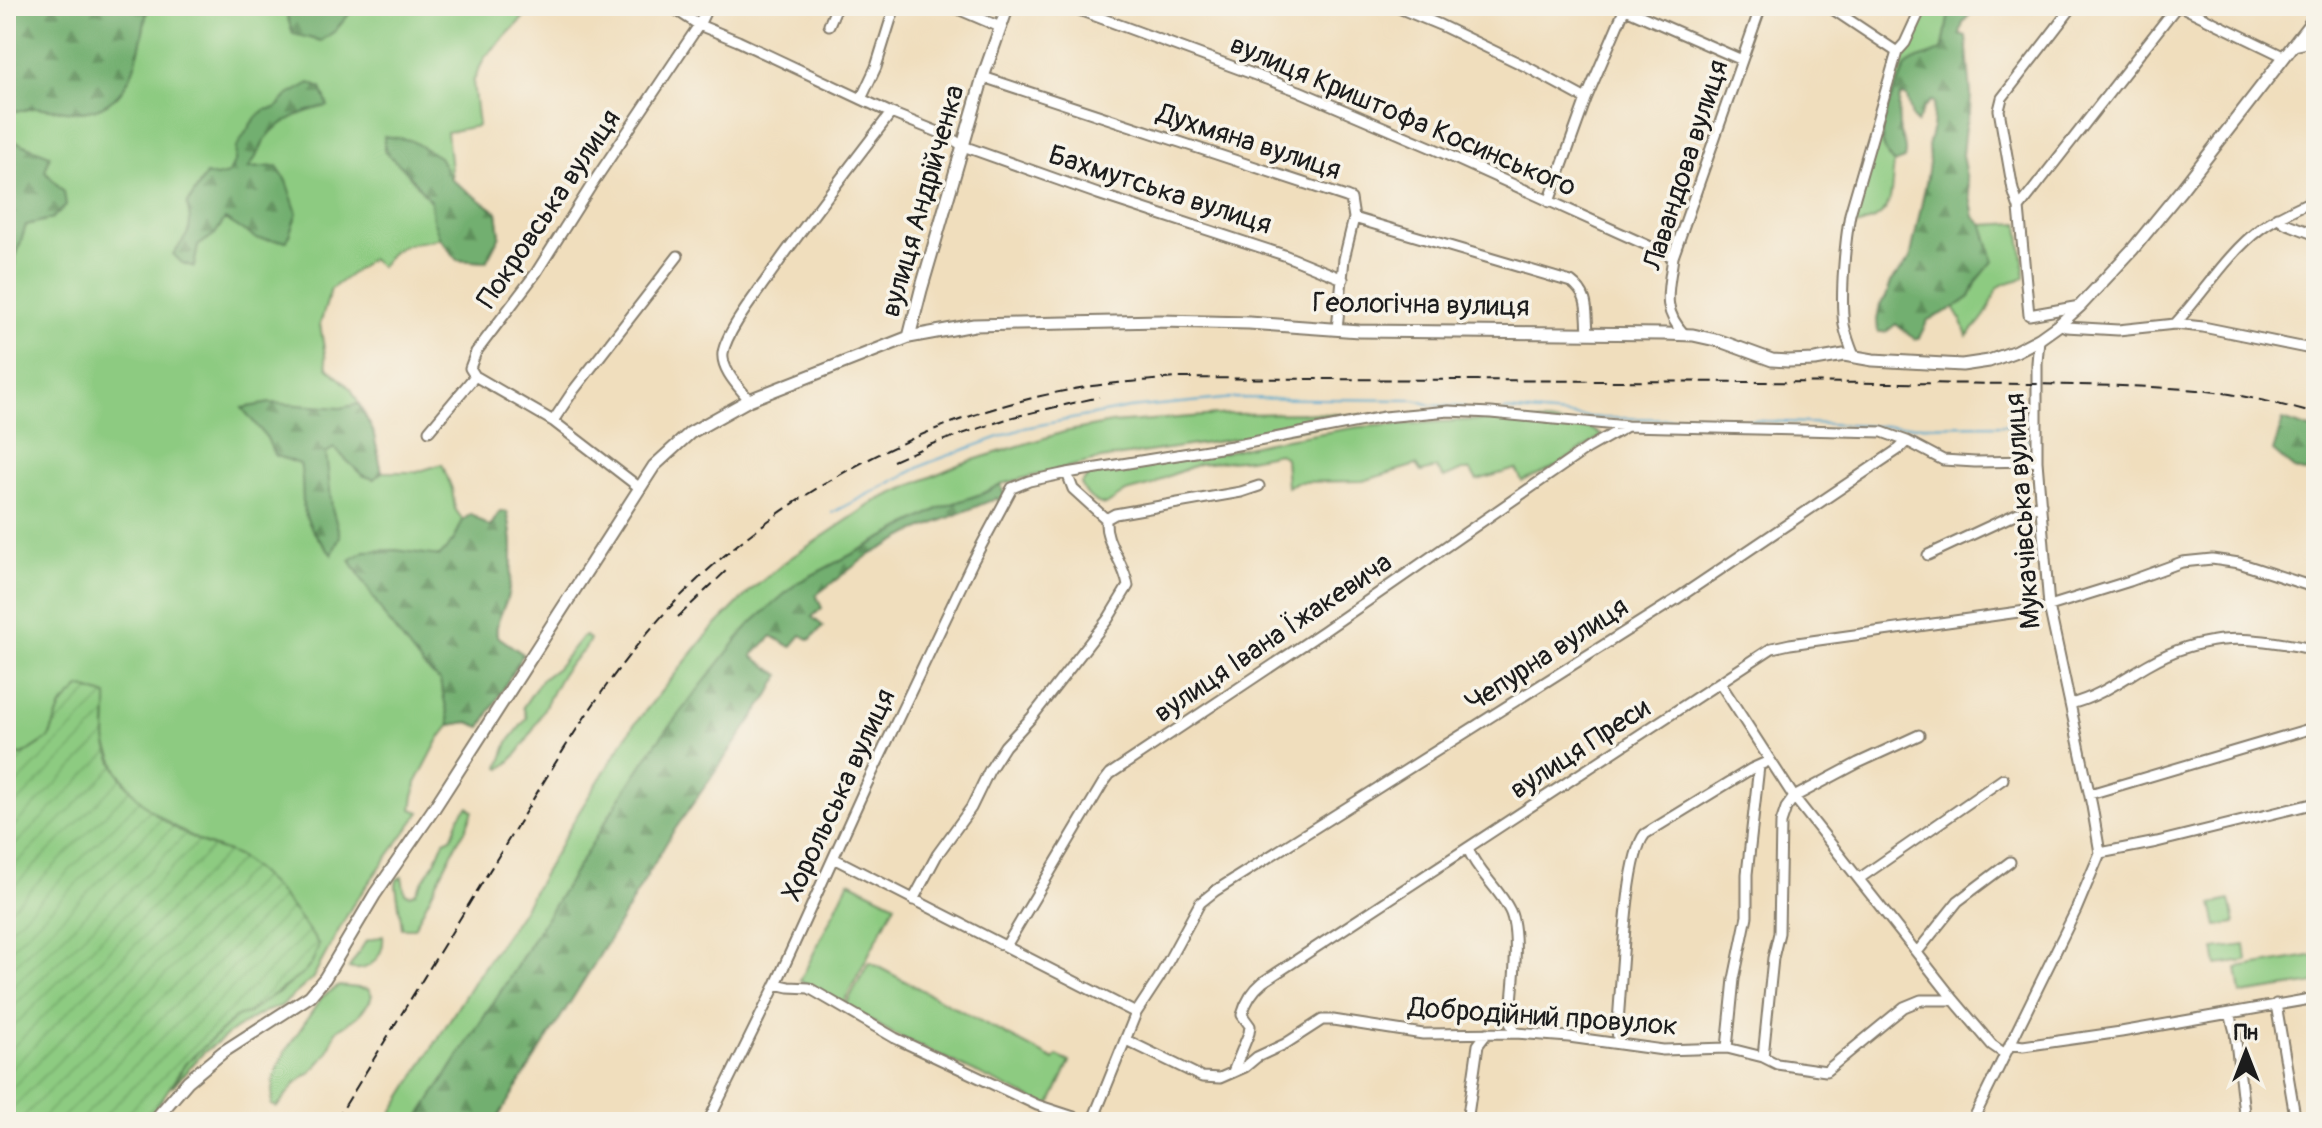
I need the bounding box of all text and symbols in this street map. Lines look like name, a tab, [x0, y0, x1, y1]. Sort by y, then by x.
street label: вулиця Криштофа Косинського	[1225, 27, 1581, 205]
street label: Лавандова вулиця	[1635, 55, 1736, 275]
street label: вулиця Андрійченка	[873, 81, 973, 321]
street label: Духмяна вулиця	[1152, 96, 1345, 188]
street label: Покровська вулиця	[469, 103, 629, 315]
street label: Бахмутська вулиця	[1044, 137, 1276, 243]
street label: Геологічна вулиця	[1312, 286, 1530, 324]
street label: Мукачівська вулиця	[1997, 392, 2049, 630]
street label: вулиця Івана Їжакевича	[1147, 545, 1399, 731]
street label: Чепурна вулиця	[1459, 589, 1635, 721]
street label: Хорольська вулиця	[774, 683, 904, 907]
street label: вулиця Преси	[1503, 691, 1657, 807]
street label: Добродійний провулок	[1406, 990, 1679, 1044]
north arrow	[2206, 1012, 2286, 1092]
text: Пн	[2234, 1019, 2258, 1047]

